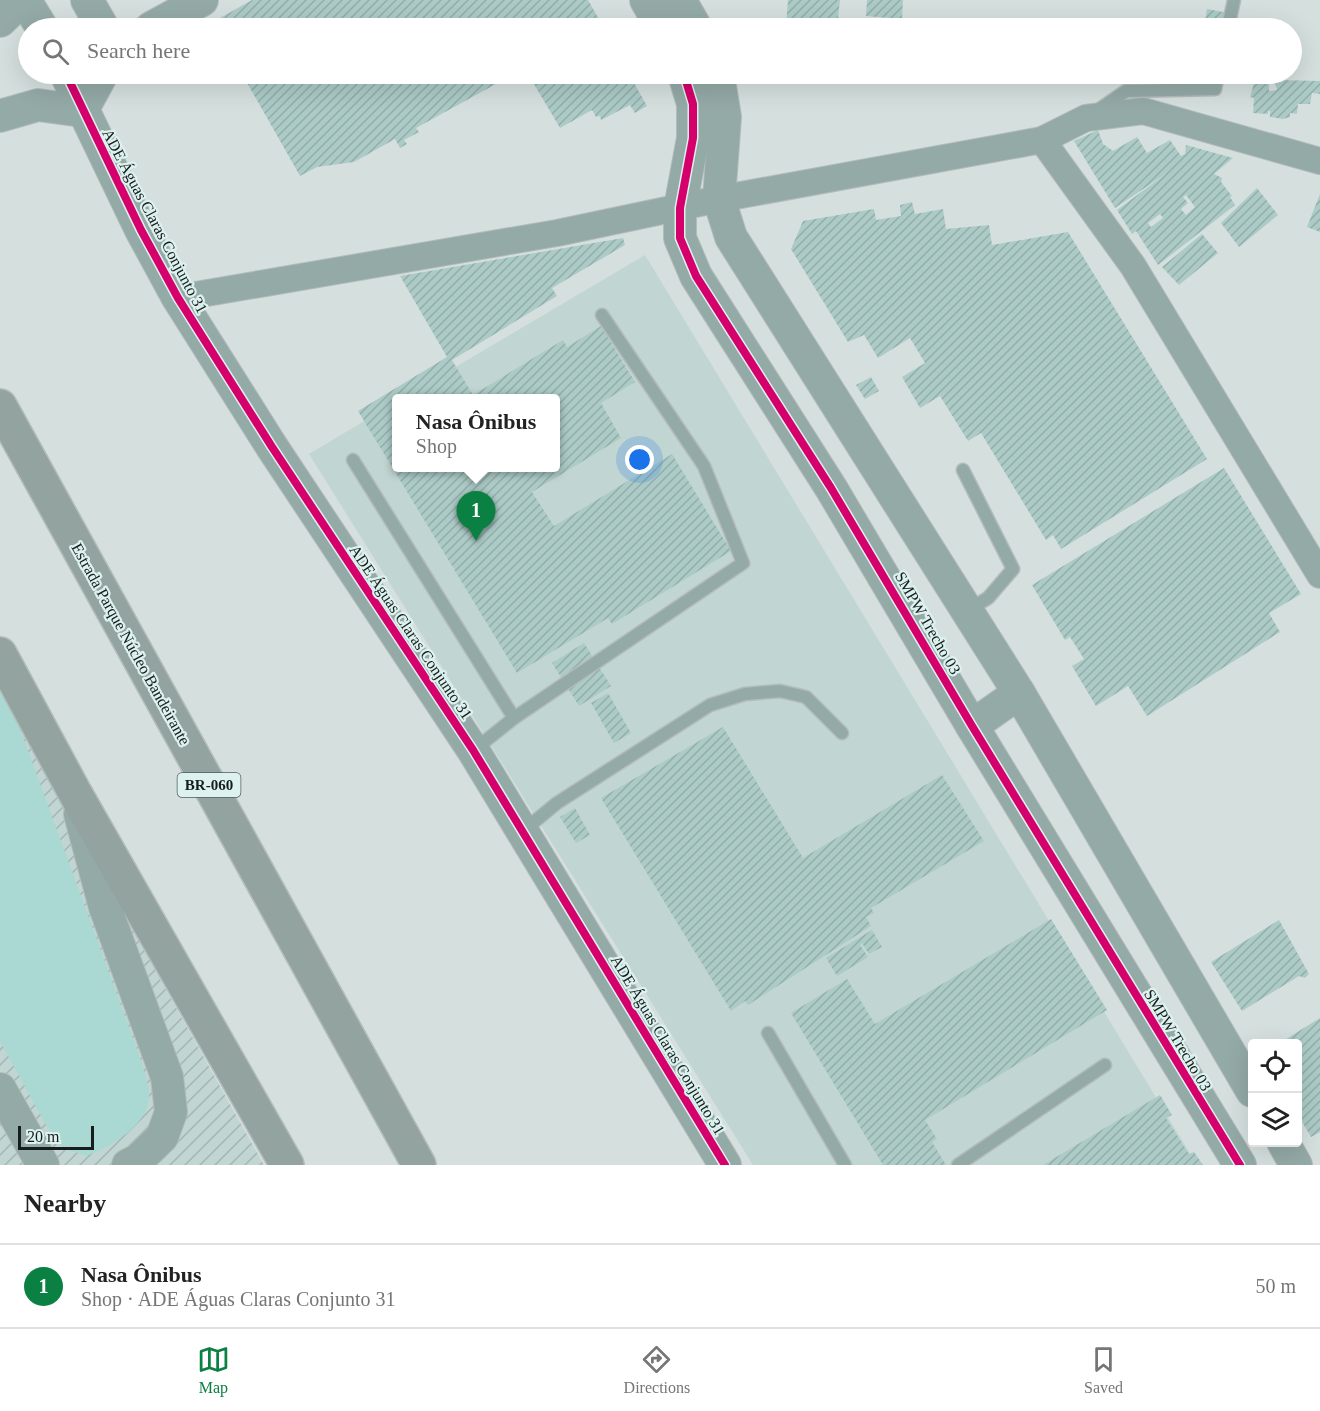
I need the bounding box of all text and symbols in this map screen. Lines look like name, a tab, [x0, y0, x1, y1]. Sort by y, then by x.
search box	[18, 18, 1302, 84]
icon: search	[39, 35, 72, 68]
text: Search here	[87, 38, 190, 63]
street label: ADE Águas Claras Conjunto 31	[98, 126, 212, 316]
popup	[392, 394, 560, 472]
text: Nasa Ônibus	[416, 409, 536, 434]
text: Shop	[416, 435, 457, 457]
your location	[625, 445, 654, 474]
pin: 1	[456, 492, 496, 541]
street label: Estrada Parque Núcleo Bandeirante	[67, 540, 194, 748]
street label: ADE Águas Claras Conjunto 31	[345, 541, 477, 723]
street label: SMPW Trecho 03	[892, 569, 964, 677]
road number: BR-060	[178, 773, 240, 797]
street label: ADE Águas Claras Conjunto 31	[607, 952, 729, 1138]
street label: SMPW Trecho 03	[1141, 986, 1215, 1094]
map controls	[1248, 1039, 1302, 1147]
button: locate	[1248, 1039, 1302, 1093]
button: layers	[1248, 1093, 1302, 1147]
scale bar	[18, 1123, 94, 1150]
text: 20 m	[27, 1128, 59, 1145]
text: Nearby	[24, 1189, 106, 1218]
text: Nasa Ônibus	[81, 1262, 201, 1287]
text: 1	[39, 1275, 49, 1297]
text: 50 m	[1255, 1275, 1296, 1297]
text: Shop · ADE Águas Claras Conjunto 31	[81, 1288, 395, 1310]
tab: Map	[197, 1343, 230, 1397]
tab: Directions	[624, 1343, 690, 1397]
tab: Saved	[1084, 1343, 1123, 1397]

